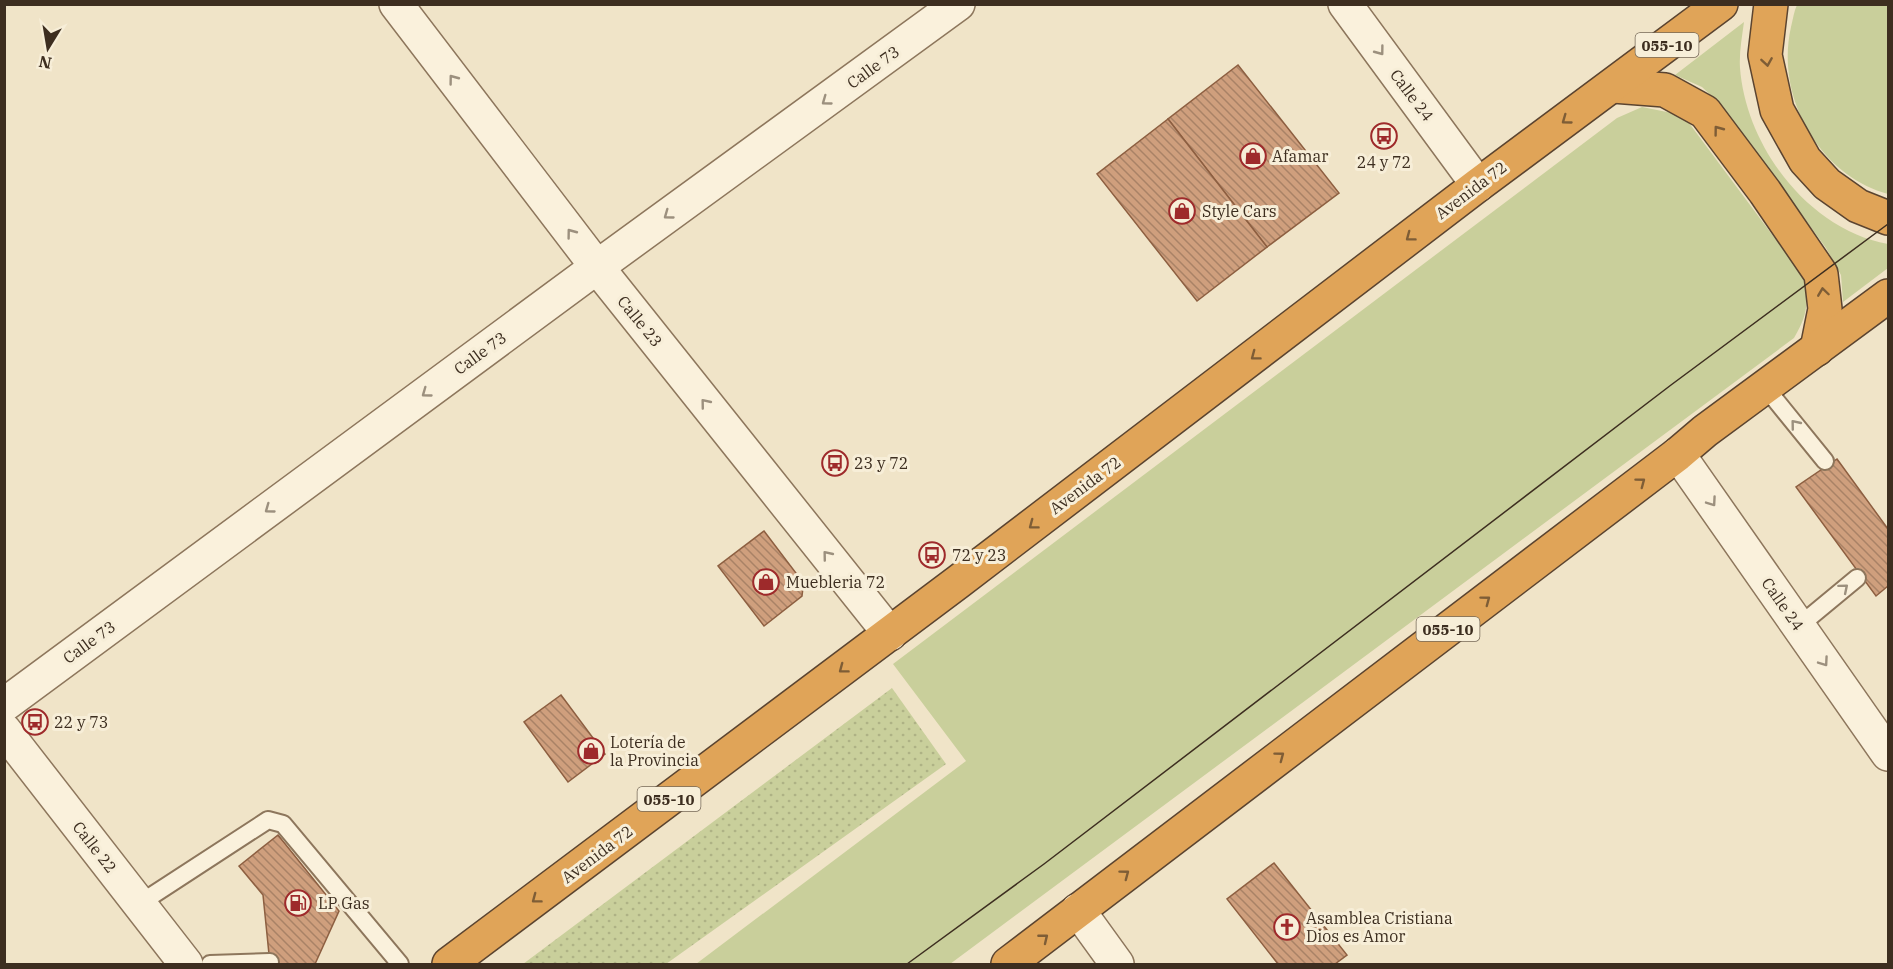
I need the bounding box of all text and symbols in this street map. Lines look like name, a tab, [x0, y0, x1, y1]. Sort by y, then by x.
north arrow	[18, 18, 78, 78]
road number: 055-10	[1636, 33, 1698, 57]
street label: Calle 73	[843, 41, 903, 93]
one-way arrow	[1372, 45, 1383, 56]
text: N	[37, 52, 53, 74]
one-way arrow	[1761, 58, 1773, 67]
street label: Calle 24	[1386, 65, 1438, 125]
one-way arrow	[449, 74, 460, 85]
one-way arrow	[821, 94, 832, 105]
one-way arrow	[1561, 113, 1572, 124]
bus stop icon: 24 y 72	[1369, 121, 1399, 151]
one-way arrow	[1714, 126, 1725, 137]
shop icon: Afamar	[1238, 141, 1268, 171]
place label: Afamar	[1272, 146, 1328, 166]
place label: 24 y 72	[1357, 152, 1411, 172]
street label: Avenida 72	[1431, 157, 1511, 223]
shop icon: Style Cars	[1167, 196, 1197, 226]
place label: Style Cars	[1202, 201, 1277, 221]
one-way arrow	[663, 208, 674, 219]
one-way arrow	[568, 229, 579, 240]
one-way arrow	[1405, 230, 1416, 241]
one-way arrow	[1817, 287, 1830, 296]
street label: Calle 23	[613, 291, 667, 351]
street label: Calle 73	[450, 327, 510, 379]
one-way arrow	[1250, 348, 1261, 359]
one-way arrow	[422, 386, 433, 397]
one-way arrow	[702, 399, 713, 410]
one-way arrow	[1792, 420, 1803, 431]
bus stop icon: 23 y 72	[820, 448, 850, 478]
street label: Avenida 72	[1045, 452, 1125, 518]
place label: 23 y 72	[854, 453, 908, 473]
one-way arrow	[1635, 479, 1646, 490]
one-way arrow	[1705, 496, 1716, 507]
one-way arrow	[265, 502, 276, 513]
one-way arrow	[1029, 518, 1040, 529]
bus stop icon: 72 y 23	[917, 540, 947, 570]
place label: 72 y 23	[952, 545, 1006, 565]
one-way arrow	[823, 551, 834, 562]
shop icon: Muebleria 72	[751, 567, 781, 597]
place label: Muebleria 72	[786, 572, 885, 592]
street label: Calle 24	[1758, 574, 1808, 634]
one-way arrow	[1837, 585, 1848, 596]
one-way arrow	[1479, 597, 1490, 608]
street label: Calle 73	[59, 616, 119, 668]
road number: 055-10	[1416, 617, 1480, 641]
one-way arrow	[1817, 655, 1828, 666]
one-way arrow	[838, 662, 849, 673]
bus stop icon: 22 y 73	[20, 707, 50, 737]
place label: 22 y 73	[54, 712, 108, 732]
place label: Lotería de la Provincia	[610, 732, 699, 770]
shop icon: Lotería de la Provincia	[576, 736, 606, 766]
one-way arrow	[1274, 753, 1285, 764]
road number: 055-10	[638, 787, 700, 811]
street label: Calle 22	[69, 817, 121, 877]
street label: Avenida 72	[557, 821, 637, 887]
one-way arrow	[1118, 871, 1129, 882]
fuel station icon: LP Gas	[283, 888, 313, 918]
one-way arrow	[531, 892, 542, 903]
place label: LP Gas	[318, 893, 369, 913]
place label: Asamblea Cristiana Dios es Amor	[1306, 908, 1453, 946]
church icon: Asamblea Cristiana Dios es Amor	[1272, 912, 1302, 942]
one-way arrow	[1037, 934, 1048, 945]

